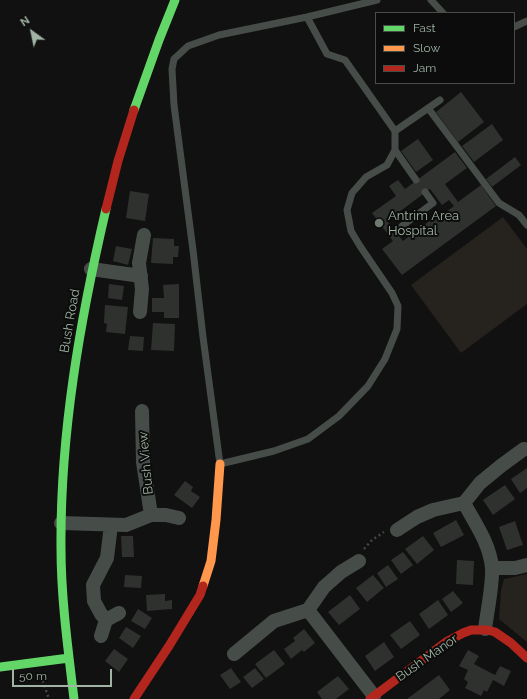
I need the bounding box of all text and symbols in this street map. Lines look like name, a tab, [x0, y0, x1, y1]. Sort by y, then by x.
north arrow	[12, 12, 52, 52]
legend	[375, 12, 515, 84]
text: N	[18, 14, 32, 29]
text: Fast	[413, 21, 436, 35]
text: Slow	[413, 41, 440, 55]
text: Jam	[413, 61, 436, 75]
place label: Antrim Area Hospital	[388, 208, 459, 239]
marker: Antrim Area Hospital	[373, 217, 385, 229]
street label: Bush Road	[57, 288, 83, 354]
street label: Bush View	[135, 431, 157, 495]
street label: Bush Manor	[393, 631, 461, 685]
scale bar	[14, 661, 114, 687]
text: 50 m	[19, 669, 47, 683]

